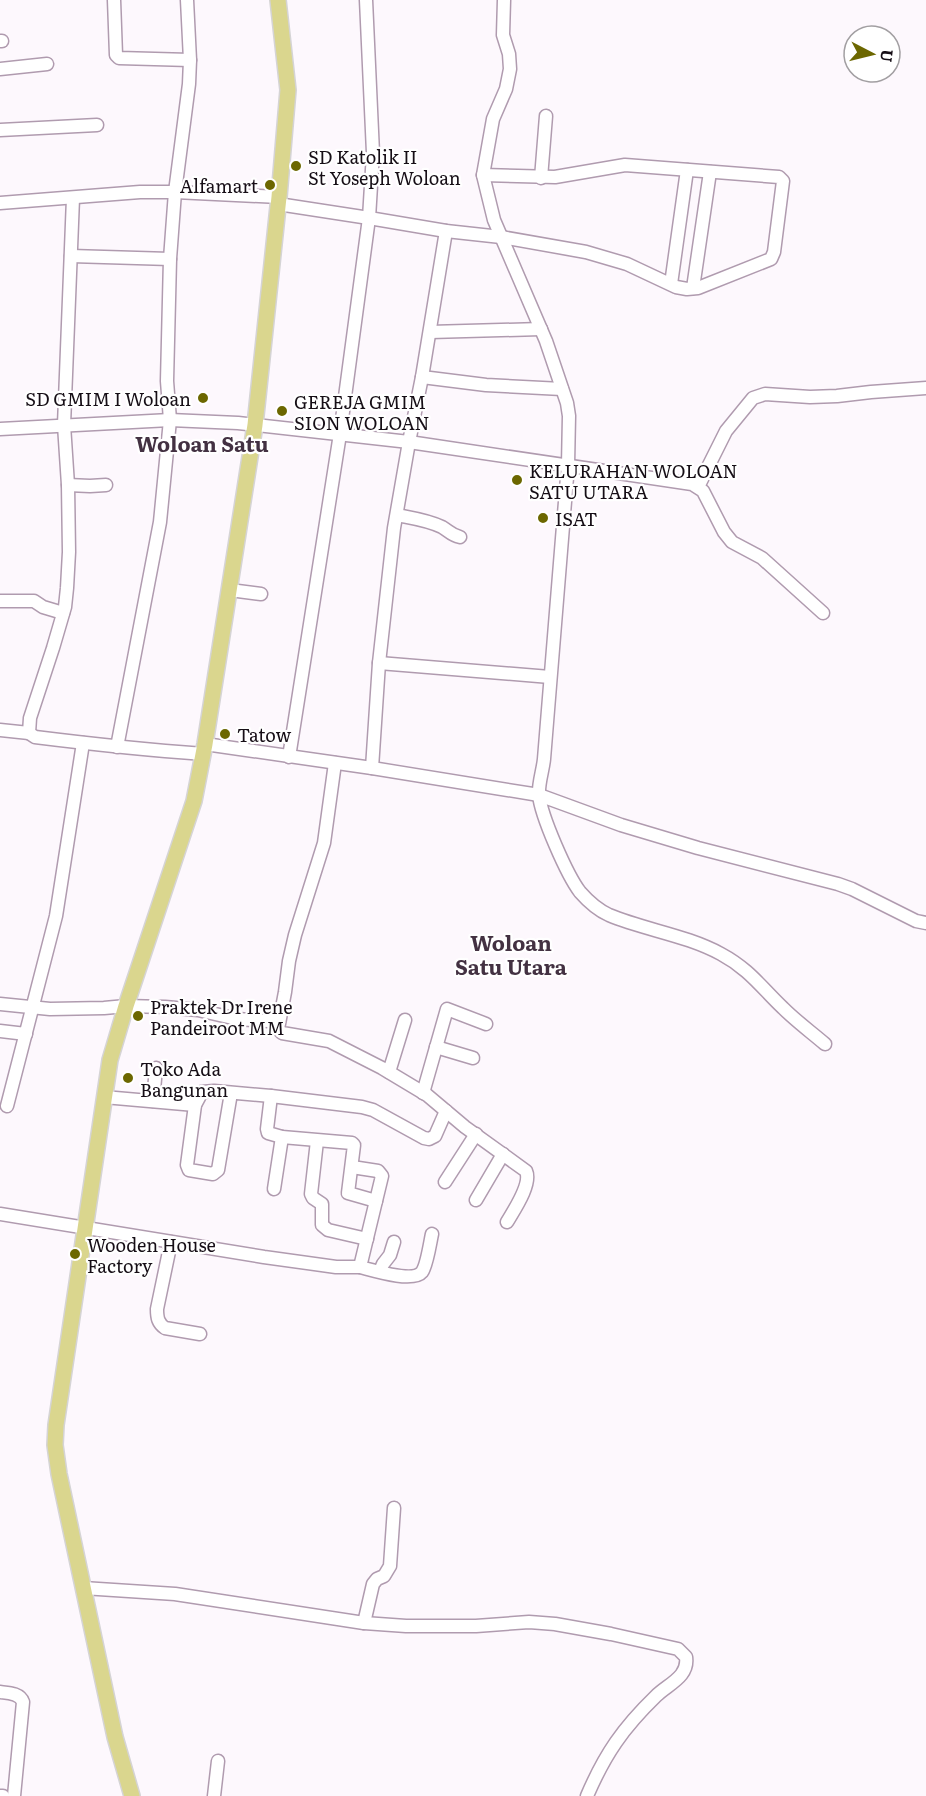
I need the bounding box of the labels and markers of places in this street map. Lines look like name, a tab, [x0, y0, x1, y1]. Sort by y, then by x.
place label: SD Katolik II St Yoseph Woloan	[308, 143, 461, 191]
marker: SD Katolik II St Yoseph Woloan	[289, 159, 303, 173]
place label: Alfamart	[180, 172, 259, 199]
marker: Alfamart	[263, 178, 277, 192]
place label: SD GMIM I Woloan	[25, 385, 191, 412]
place label: GEREJA GMIM SION WOLOAN	[294, 388, 430, 436]
marker: SD GMIM I Woloan	[196, 391, 210, 405]
marker: GEREJA GMIM SION WOLOAN	[275, 404, 289, 418]
place label: KELURAHAN WOLOAN SATU UTARA	[529, 457, 738, 505]
marker: KELURAHAN WOLOAN SATU UTARA	[510, 473, 524, 487]
place label: ISAT	[555, 505, 597, 532]
marker: ISAT	[536, 511, 550, 525]
place label: Tatow	[237, 721, 292, 748]
marker: Tatow	[218, 727, 232, 741]
place label: Praktek Dr Irene Pandeiroot MM	[150, 993, 293, 1041]
marker: Praktek Dr Irene Pandeiroot MM	[131, 1009, 145, 1023]
place label: Toko Ada Bangunan	[140, 1055, 228, 1103]
marker: Toko Ada Bangunan	[121, 1071, 135, 1085]
place label: Wooden House Factory	[87, 1231, 216, 1279]
marker: Wooden House Factory	[68, 1247, 82, 1261]

